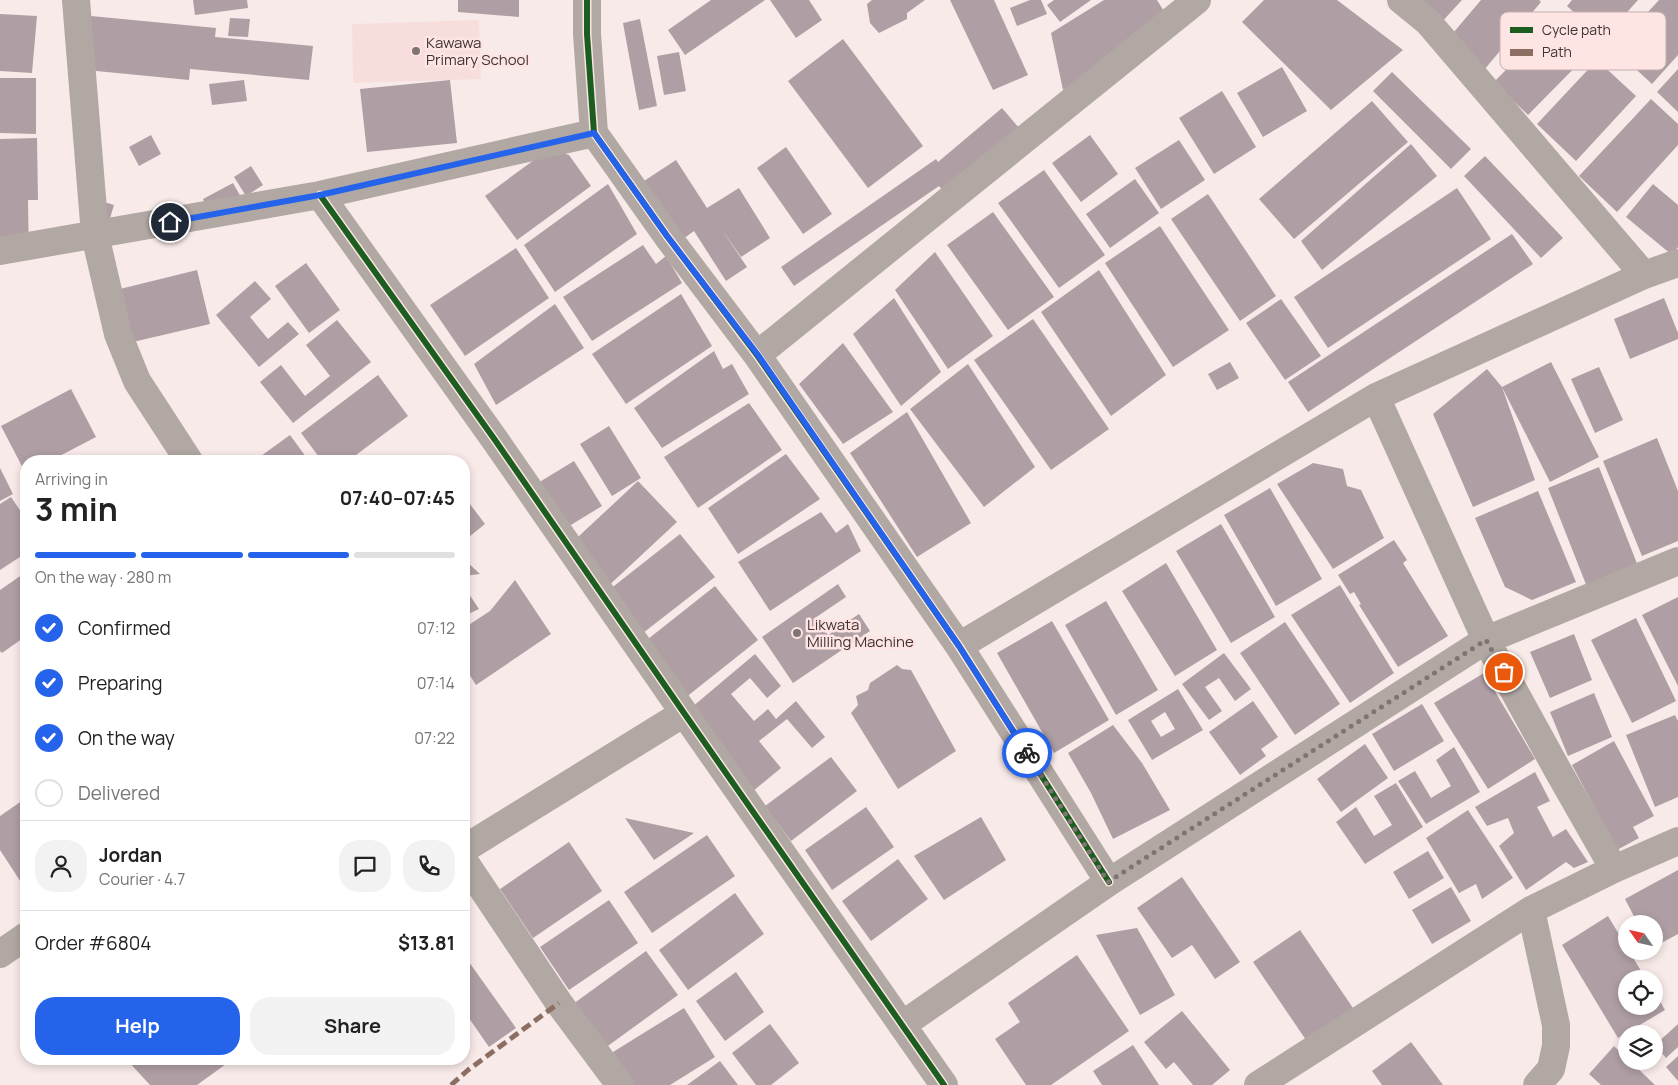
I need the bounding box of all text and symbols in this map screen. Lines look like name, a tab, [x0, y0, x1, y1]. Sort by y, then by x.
legend	[1500, 12, 1666, 70]
text: Cycle path	[1542, 20, 1611, 39]
place label: Kawawa Primary School	[426, 32, 529, 70]
text: Path	[1542, 42, 1572, 61]
marker: Kawawa Primary School	[410, 45, 422, 57]
pin	[149, 201, 191, 243]
icon: home	[156, 208, 184, 236]
text: Arriving in	[35, 468, 108, 490]
text: 07:40–07:45	[340, 485, 455, 511]
text: 3 min	[35, 487, 118, 531]
text: On the way · 280 m	[35, 566, 171, 588]
icon: check	[35, 614, 63, 642]
place label: Likwata Milling Machine	[807, 614, 914, 652]
text: Confirmed	[78, 615, 171, 641]
text: 07:12	[417, 617, 455, 639]
marker: Likwata Milling Machine	[791, 627, 803, 639]
pin	[1483, 651, 1525, 693]
icon: bag	[1490, 658, 1518, 686]
icon: check	[35, 669, 63, 697]
text: Preparing	[78, 670, 163, 696]
text: 07:14	[417, 672, 455, 694]
icon: check	[35, 724, 63, 752]
text: On the way	[78, 725, 175, 751]
text: 07:22	[414, 727, 455, 749]
courier	[1002, 728, 1052, 778]
icon: bike	[1013, 739, 1041, 767]
text: Delivered	[78, 780, 160, 806]
button: person	[35, 840, 87, 892]
button: chat	[339, 840, 391, 892]
button: phone	[403, 840, 455, 892]
text: Jordan	[99, 842, 162, 868]
text: Courier · 4.7	[99, 868, 185, 890]
north arrow	[1618, 915, 1662, 960]
map controls	[1618, 915, 1663, 1070]
text: Order #6804	[35, 930, 152, 956]
text: $13.81	[398, 930, 455, 956]
button: locate	[1618, 970, 1663, 1015]
button: Help	[35, 997, 240, 1055]
button: Share	[250, 997, 455, 1055]
button: layers	[1618, 1025, 1663, 1070]

